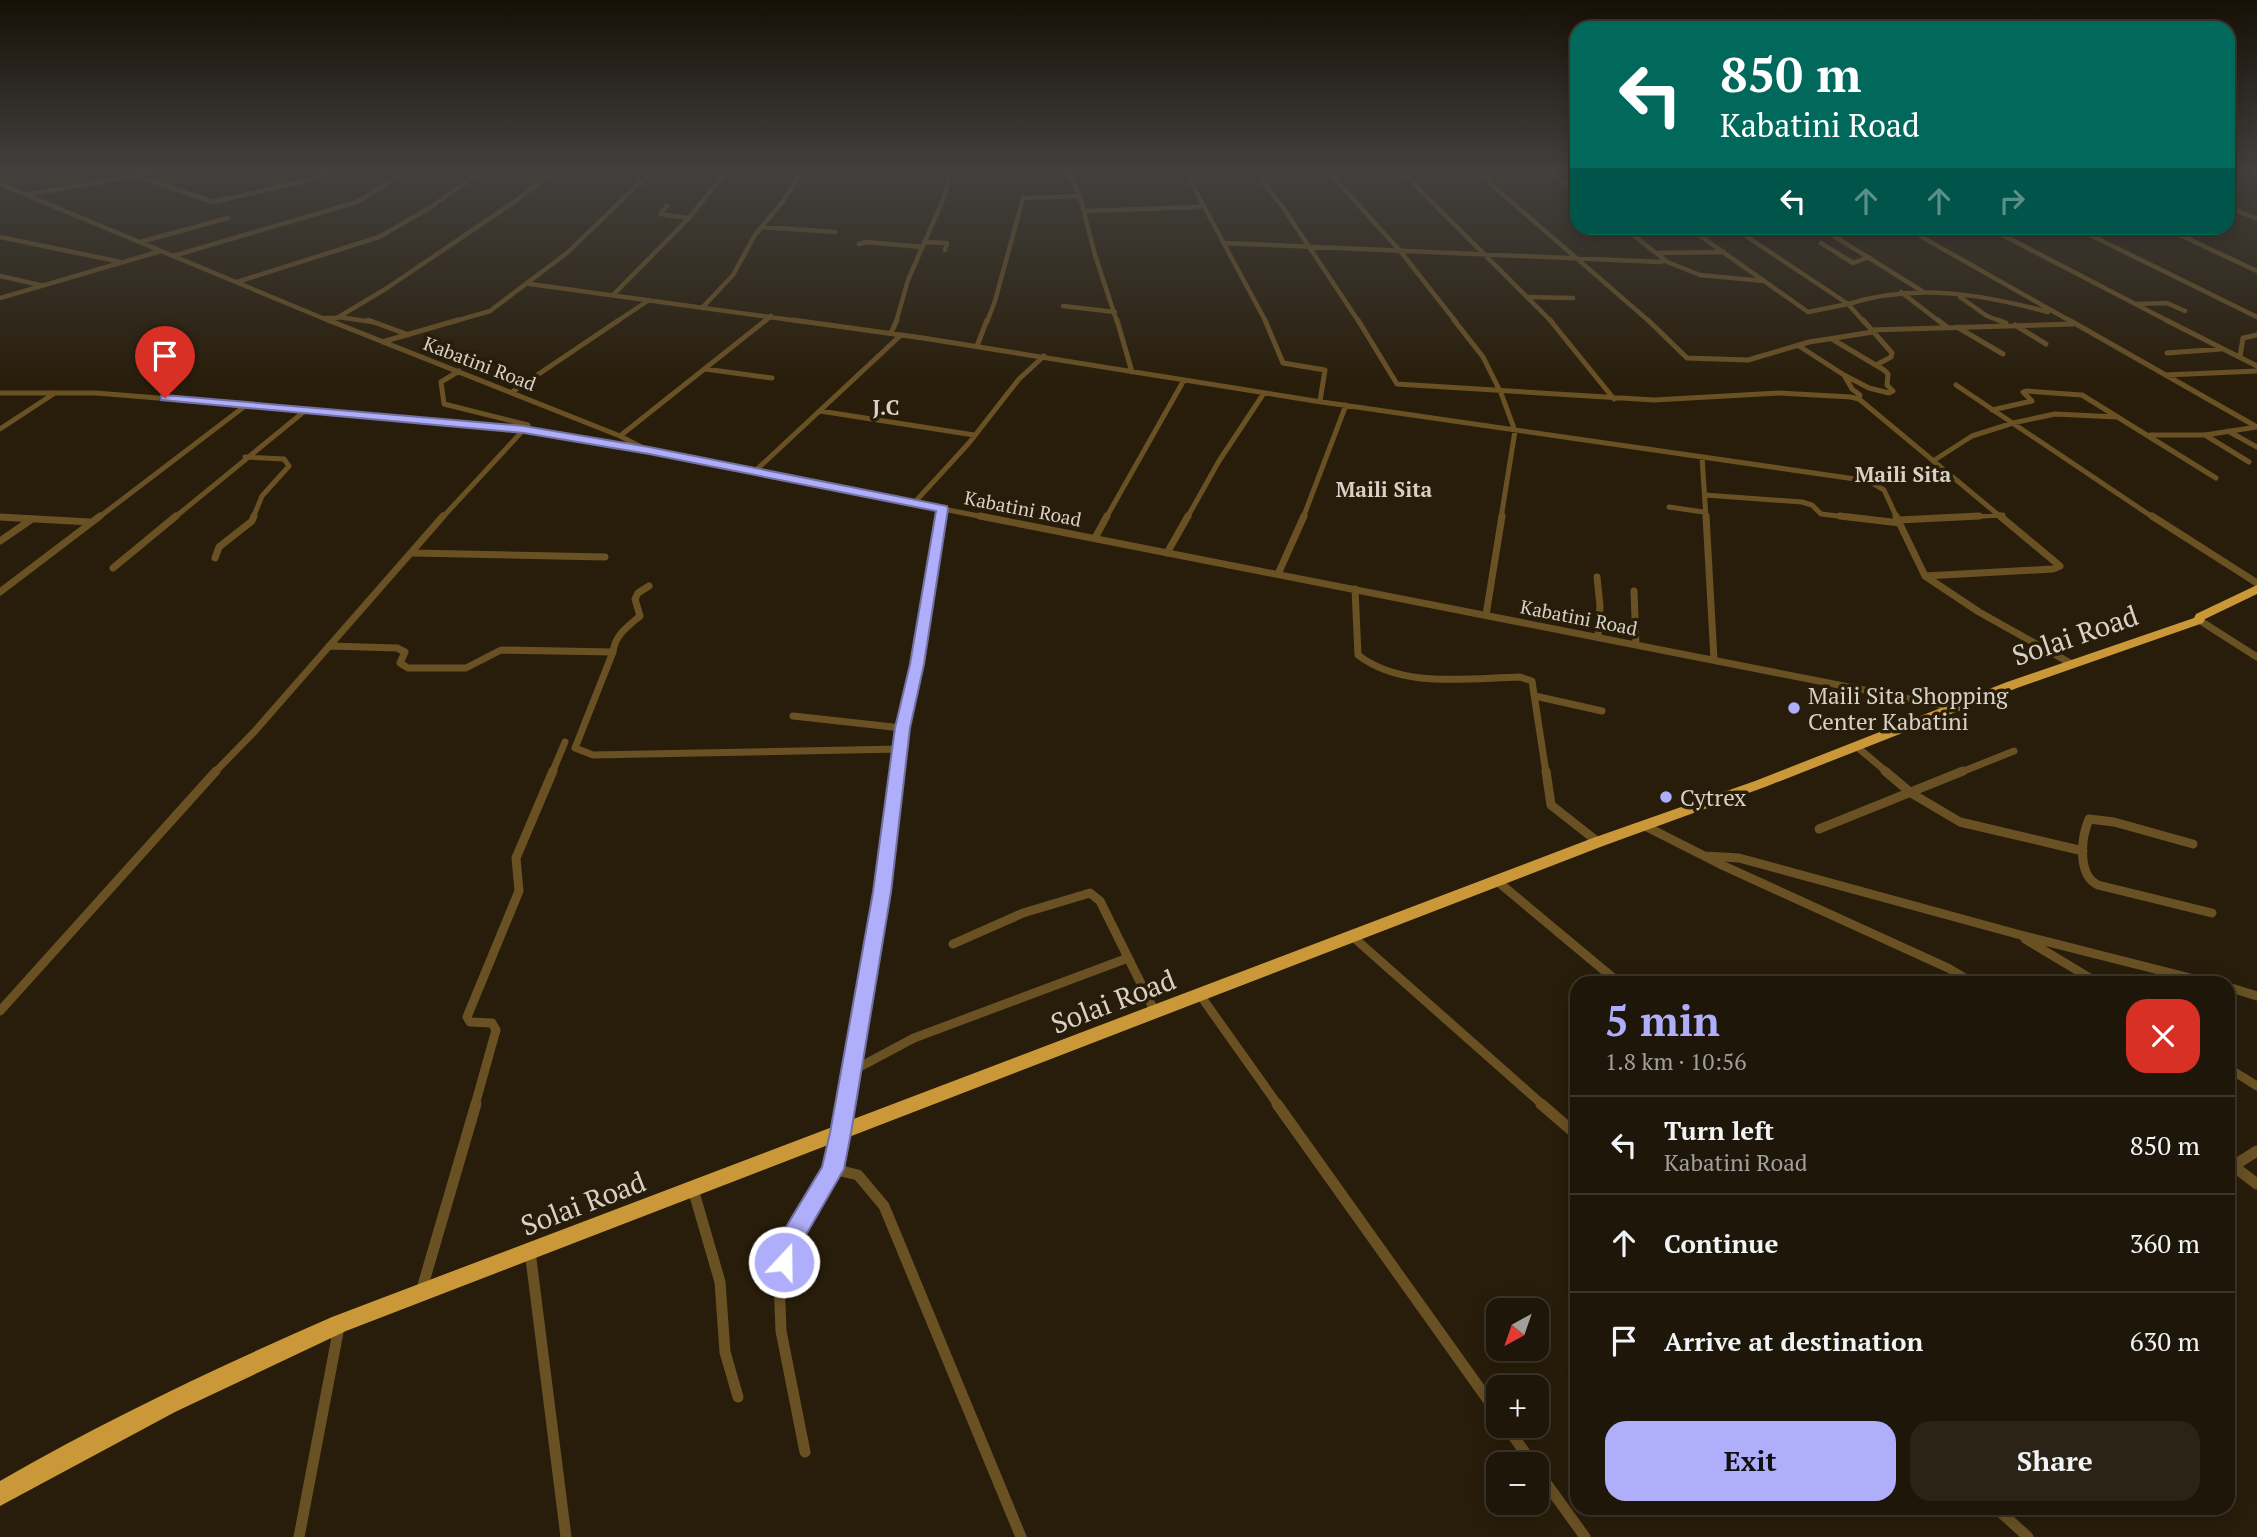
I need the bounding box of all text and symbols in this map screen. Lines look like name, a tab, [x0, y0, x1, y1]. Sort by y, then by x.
text: 850 m	[1720, 41, 1862, 106]
icon: left	[1605, 49, 1696, 140]
text: Kabatini Road	[1720, 104, 1920, 146]
icon: left	[1774, 182, 1812, 220]
icon: ahead	[1847, 182, 1885, 220]
icon: ahead	[1920, 182, 1958, 220]
icon: right	[1993, 182, 2031, 220]
pin	[135, 326, 195, 398]
street label: Kabatini Road	[420, 330, 540, 396]
icon: arrive	[146, 337, 184, 375]
district label: J.C	[872, 393, 900, 421]
district label: Maili Sita	[1855, 460, 1952, 488]
district label: Maili Sita	[1336, 475, 1433, 503]
street label: Kabatini Road	[962, 484, 1084, 532]
street label: Kabatini Road	[1518, 593, 1640, 641]
street label: Solai Road	[2007, 596, 2143, 674]
place label: Maili Sita Shopping Center Kabatini	[1808, 680, 2009, 737]
marker: Maili Sita Shopping Center Kabatini	[1786, 700, 1802, 716]
place label: Cytrex	[1680, 782, 1746, 813]
marker: Cytrex	[1658, 789, 1674, 805]
street label: Solai Road	[1045, 960, 1181, 1042]
text: 5 min	[1605, 992, 1720, 1048]
button: close	[2126, 999, 2200, 1073]
text: 1.8 km · 10:56	[1605, 1046, 1747, 1077]
text: Turn left	[1664, 1113, 1774, 1147]
icon: left	[1605, 1126, 1643, 1164]
text: 850 m	[2130, 1128, 2200, 1162]
text: Kabatini Road	[1664, 1147, 1808, 1178]
street label: Solai Road	[515, 1162, 651, 1244]
icon: ahead	[1605, 1224, 1643, 1262]
position arrow	[747, 1225, 821, 1299]
text: Continue	[1664, 1226, 1778, 1260]
text: 360 m	[2130, 1226, 2200, 1260]
north arrow	[1486, 1298, 1549, 1362]
map controls	[1486, 1298, 1549, 1515]
icon: arrive	[1605, 1322, 1643, 1360]
text: Arrive at destination	[1664, 1324, 1923, 1358]
text: 630 m	[2130, 1324, 2200, 1358]
button: +	[1486, 1375, 1549, 1438]
button: Exit	[1605, 1421, 1896, 1501]
button: Share	[1910, 1421, 2200, 1501]
button: −	[1486, 1452, 1549, 1515]

